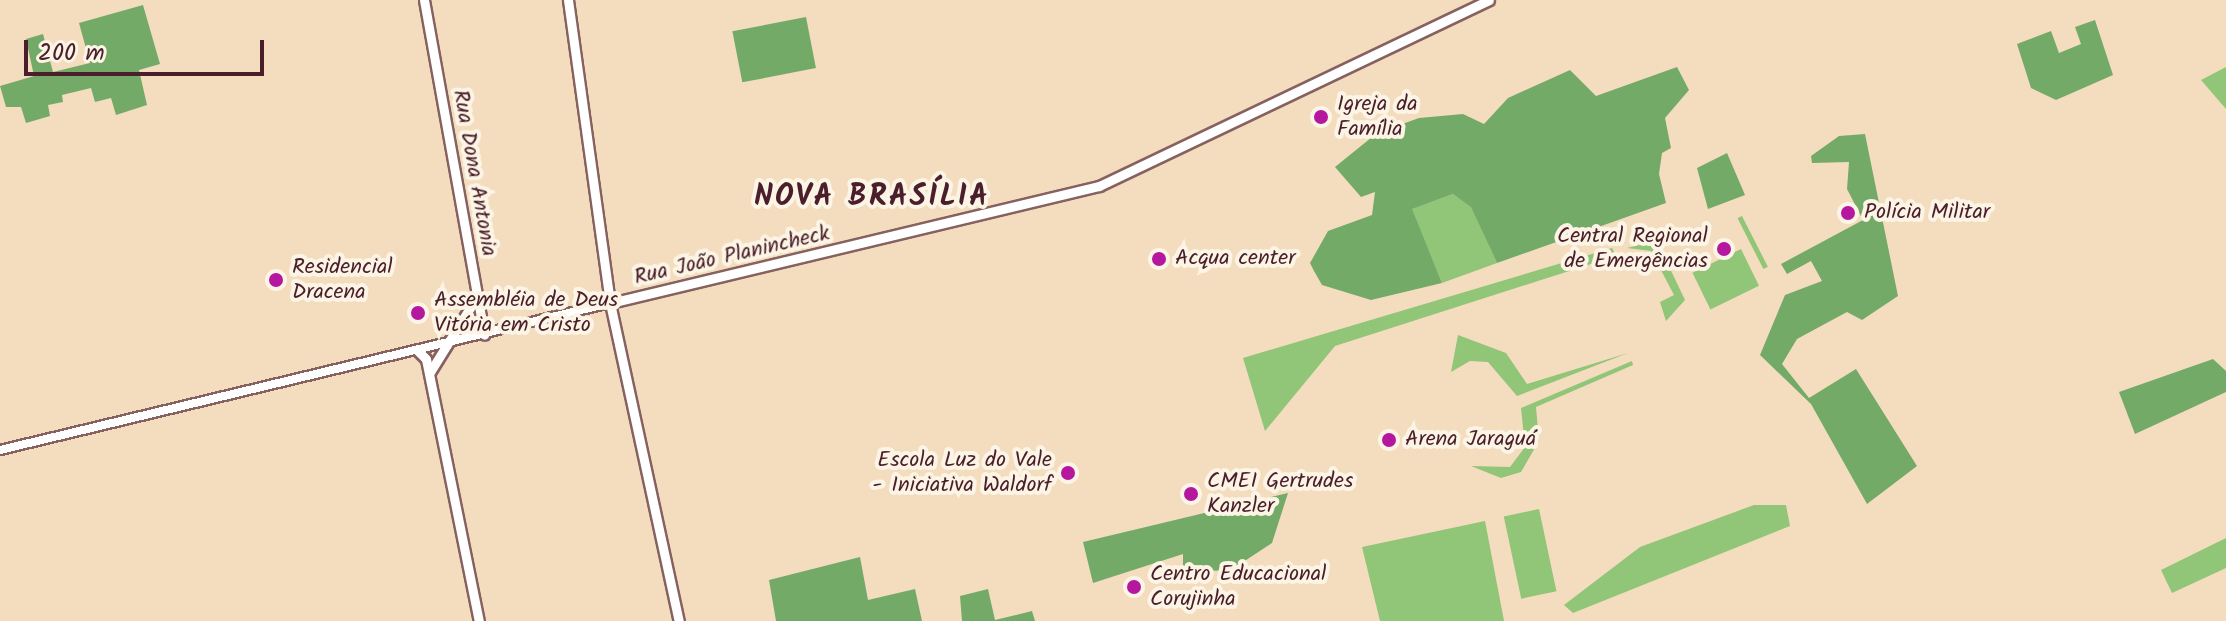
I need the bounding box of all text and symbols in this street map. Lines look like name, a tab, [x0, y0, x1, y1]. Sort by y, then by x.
scale bar	[28, 24, 268, 74]
text: 200 m	[38, 34, 105, 73]
street label: Rua Dona Antonia	[446, 88, 502, 258]
place label: Igreja da Família	[1337, 91, 1417, 142]
marker: Igreja da Família	[1312, 108, 1330, 126]
district label: NOVA BRASÍLIA	[754, 179, 990, 215]
place label: Polícia Militar	[1864, 200, 1990, 226]
marker: Polícia Militar	[1839, 204, 1857, 222]
street label: Rua João Planincheck	[632, 221, 832, 291]
place label: Central Regional de Emergências	[1557, 223, 1708, 274]
marker: Central Regional de Emergências	[1715, 240, 1733, 258]
place label: Acqua center	[1175, 246, 1295, 272]
marker: Acqua center	[1150, 250, 1168, 268]
place label: Residencial Dracena	[292, 254, 393, 306]
marker: Residencial Dracena	[267, 271, 285, 289]
place label: Assembléia de Deus Vitória em Cristo	[434, 287, 618, 338]
marker: Assembléia de Deus Vitória em Cristo	[409, 304, 427, 322]
place label: Arena Jaraguá	[1405, 427, 1536, 453]
marker: Arena Jaraguá	[1380, 431, 1398, 449]
place label: Escola Luz do Vale - Iniciativa Waldorf	[872, 447, 1052, 498]
marker: Escola Luz do Vale - Iniciativa Waldorf	[1059, 464, 1077, 482]
place label: CMEI Gertrudes Kanzler	[1207, 468, 1353, 520]
marker: CMEI Gertrudes Kanzler	[1182, 485, 1200, 503]
place label: Centro Educacional Corujinha	[1150, 561, 1326, 612]
marker: Centro Educacional Corujinha	[1125, 578, 1143, 596]

